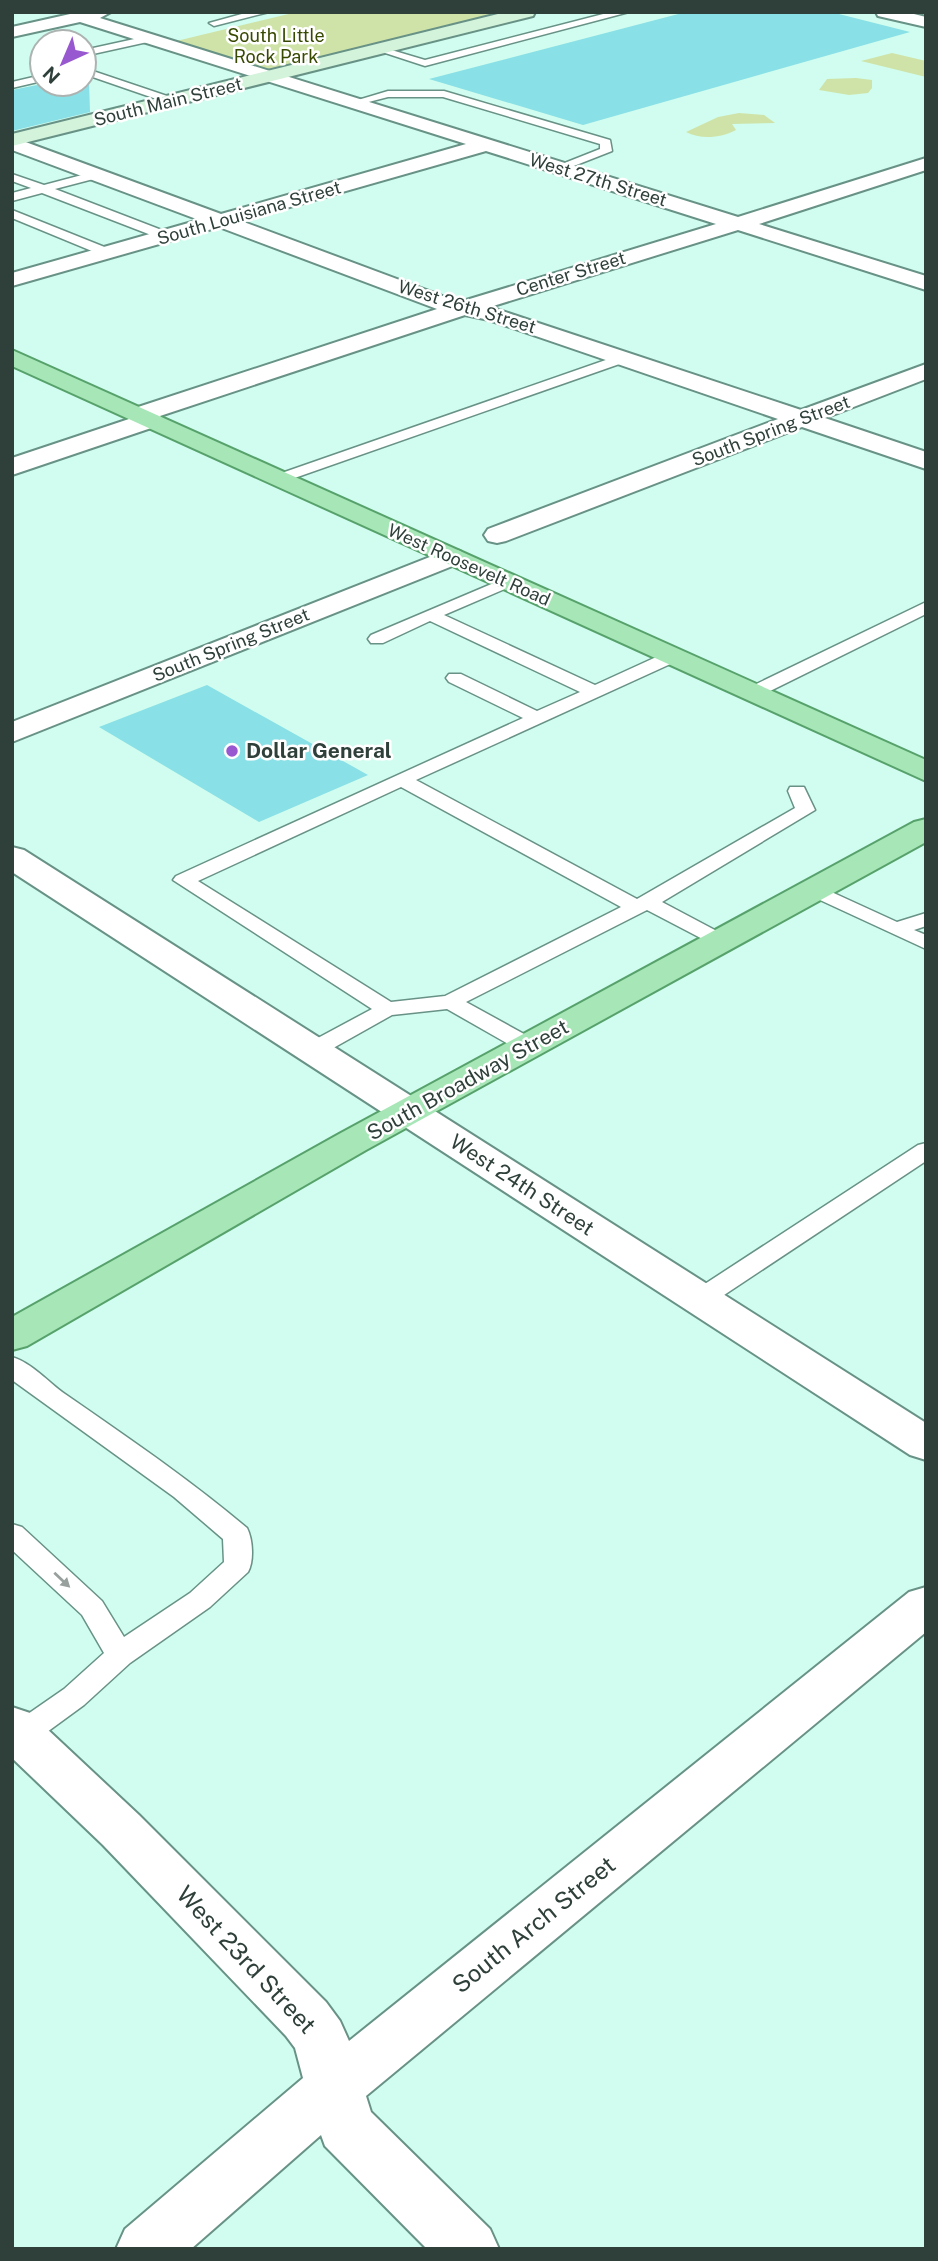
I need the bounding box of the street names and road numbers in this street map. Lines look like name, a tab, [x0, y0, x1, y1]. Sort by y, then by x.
street label: South Main Street	[92, 73, 244, 130]
street label: West 27th Street	[527, 149, 669, 210]
street label: South Louisiana Street	[154, 176, 343, 249]
street label: Center Street	[514, 247, 628, 300]
street label: West 26th Street	[396, 276, 539, 337]
street label: South Spring Street	[689, 391, 853, 470]
street label: West Roosevelt Road	[385, 519, 554, 610]
street label: South Spring Street	[149, 603, 312, 686]
street label: South Broadway Street	[363, 1014, 573, 1145]
street label: West 24th Street	[445, 1129, 599, 1241]
street label: South Arch Street	[446, 1850, 620, 1998]
street label: West 23rd Street	[171, 1880, 322, 2039]

